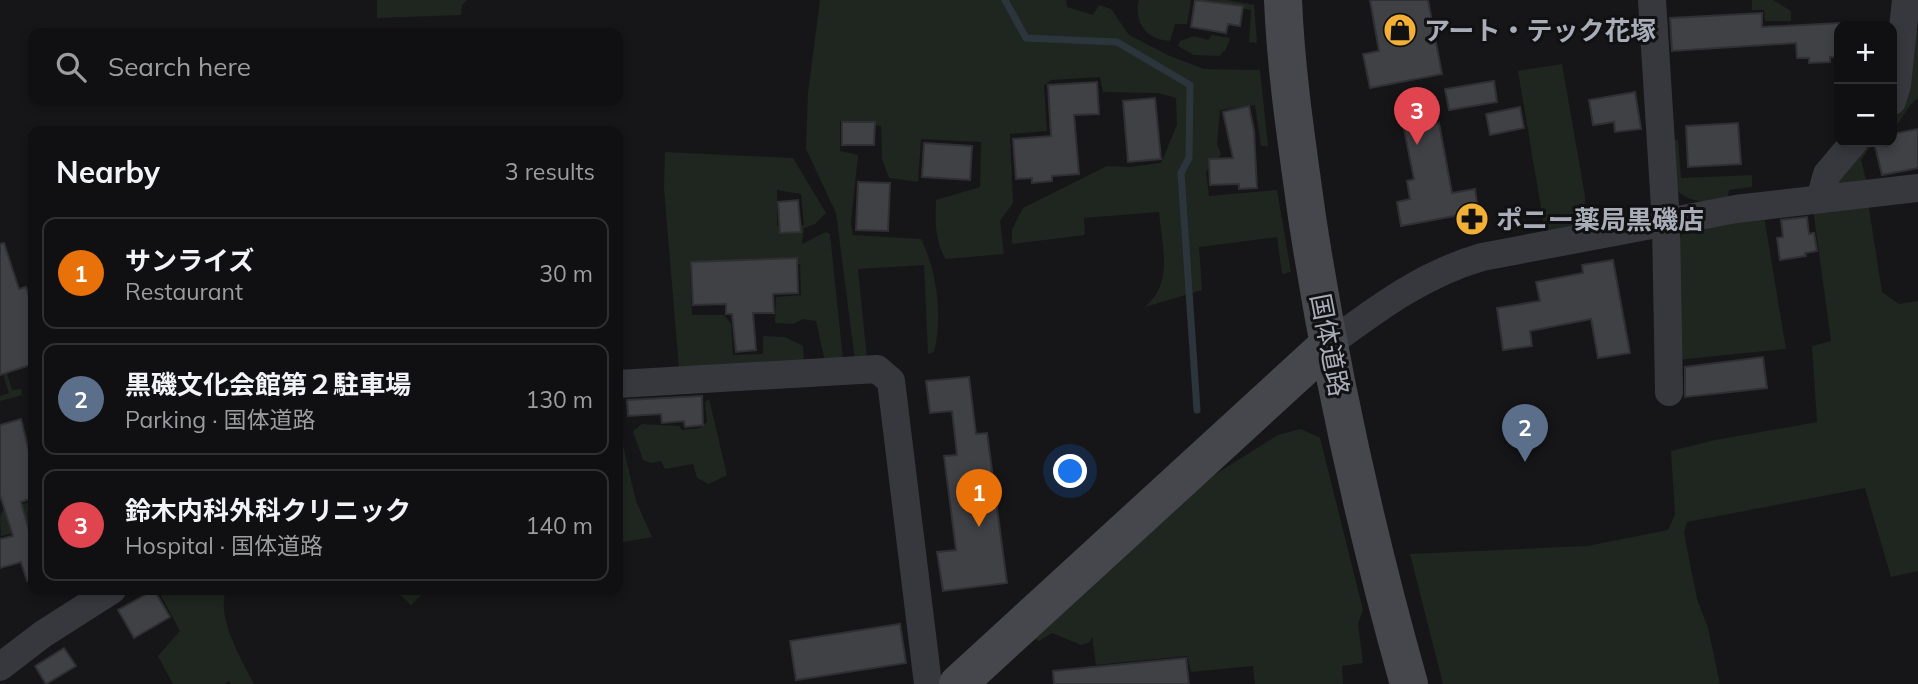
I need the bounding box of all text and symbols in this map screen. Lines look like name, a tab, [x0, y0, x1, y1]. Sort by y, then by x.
shop icon: アート・テック花塚	[1381, 11, 1419, 49]
place label: アート・テック花塚	[1424, 14, 1656, 47]
map controls	[1834, 21, 1897, 147]
button: +	[1834, 21, 1897, 84]
search box	[28, 28, 623, 105]
icon: search	[52, 48, 90, 86]
text: Search here	[108, 50, 251, 83]
button: −	[1834, 84, 1897, 147]
pin: 3	[1394, 87, 1440, 145]
text: Nearby	[56, 153, 160, 191]
text: 3 results	[505, 157, 595, 186]
pharmacy icon: ポニー薬局黒磯店	[1453, 200, 1491, 238]
place label: ポニー薬局黒磯店	[1496, 203, 1704, 236]
text: サンライズ	[125, 244, 254, 277]
text: 1	[74, 259, 88, 288]
text: 30 m	[539, 259, 593, 288]
text: Restaurant	[125, 277, 243, 306]
street label: 国体道路	[1304, 291, 1356, 399]
text: 黒磯文化会館第２駐車場	[125, 368, 411, 401]
text: 2	[74, 385, 88, 414]
text: 130 m	[525, 385, 593, 414]
pin: 2	[1502, 404, 1548, 462]
text: Parking · 国体道路	[125, 405, 316, 434]
your location	[1053, 454, 1087, 488]
pin: 1	[956, 469, 1002, 527]
text: 鈴木内科外科クリニック	[125, 494, 411, 527]
text: 3	[74, 511, 88, 540]
text: 140 m	[525, 511, 593, 540]
text: Hospital · 国体道路	[125, 531, 323, 560]

